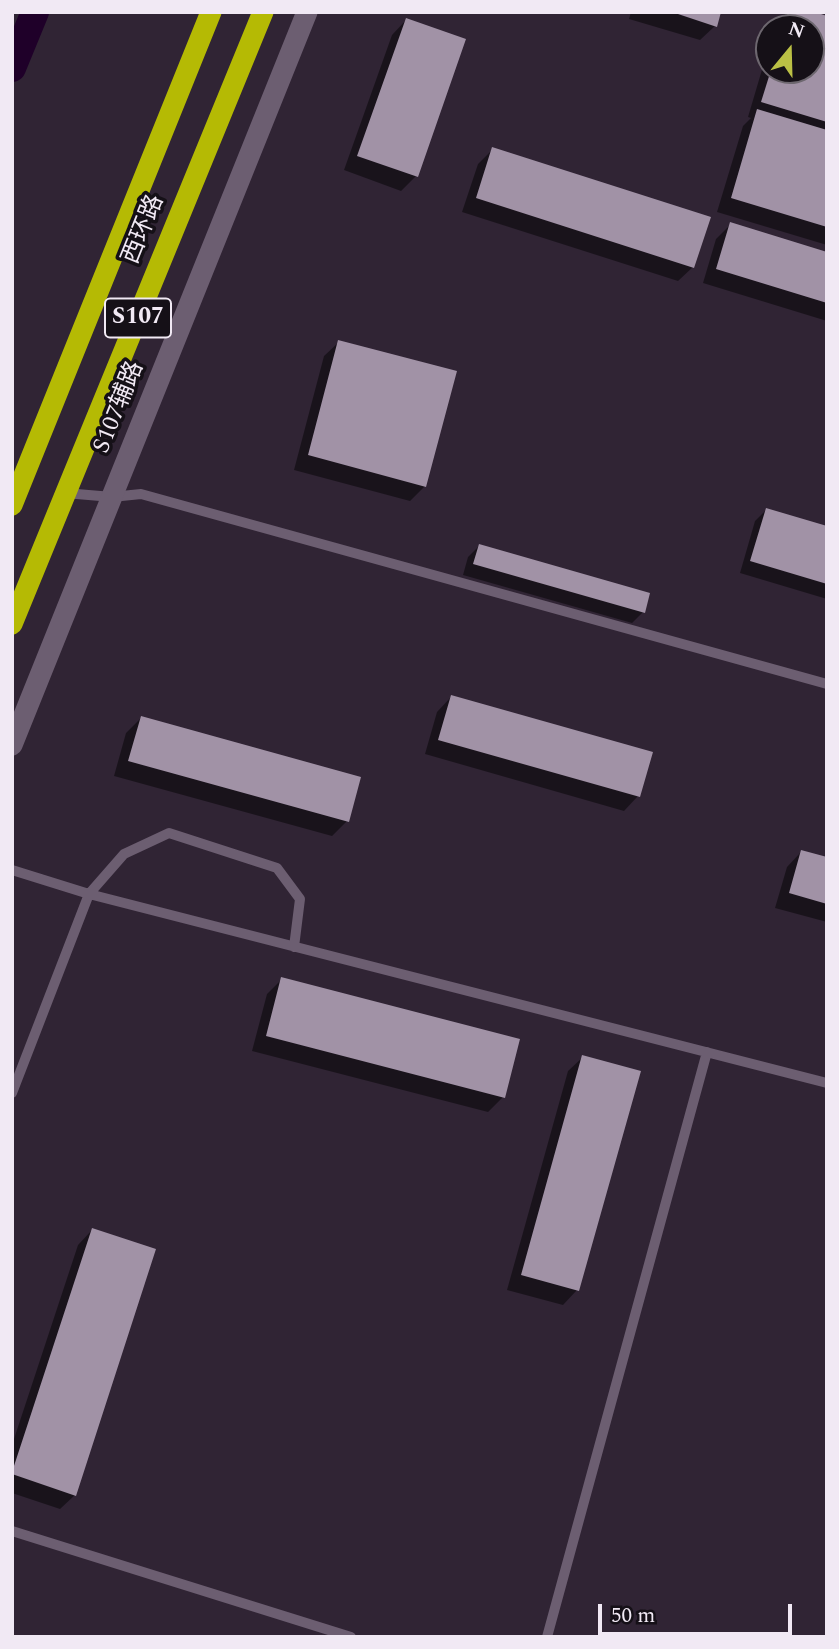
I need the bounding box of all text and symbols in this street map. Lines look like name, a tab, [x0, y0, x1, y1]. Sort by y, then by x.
north arrow	[755, 14, 825, 84]
text: N	[784, 14, 808, 47]
street label: 西环路	[118, 191, 172, 269]
road number: S107	[105, 298, 171, 338]
street label: S107辅路	[89, 358, 151, 458]
scale bar	[601, 1590, 795, 1634]
text: 50 m	[611, 1600, 655, 1632]

